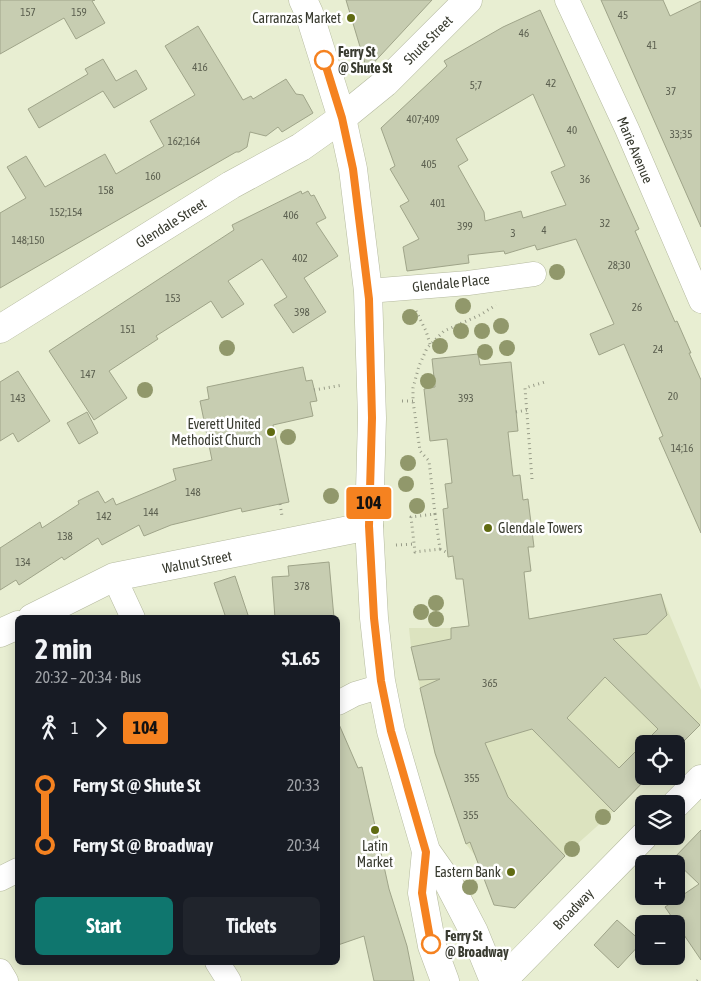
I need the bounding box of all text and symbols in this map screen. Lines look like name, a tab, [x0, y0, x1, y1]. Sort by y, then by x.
house number: 157	[20, 6, 36, 18]
house number: 159	[71, 6, 87, 18]
house number: 45	[618, 9, 628, 21]
place label: Carranzas Market	[252, 10, 341, 26]
marker: Carranzas Market	[345, 12, 357, 24]
street label: Shute Street	[400, 12, 456, 68]
house number: 46	[519, 27, 529, 39]
house number: 41	[647, 39, 657, 51]
place label: Ferry St @ Shute St	[338, 44, 392, 76]
marker: Ferry St @ Shute St	[314, 50, 334, 70]
house number: 416	[192, 61, 208, 73]
house number: 42	[546, 77, 556, 89]
house number: 5;7	[470, 79, 482, 91]
house number: 37	[666, 85, 676, 97]
house number: 407;409	[407, 113, 439, 125]
street label: Marie Avenue	[614, 115, 656, 185]
house number: 40	[567, 124, 577, 136]
house number: 33;35	[670, 128, 692, 140]
house number: 162;164	[168, 135, 200, 147]
house number: 405	[421, 158, 437, 170]
house number: 160	[145, 170, 161, 182]
house number: 36	[580, 173, 590, 185]
house number: 158	[98, 184, 114, 196]
street label: Glendale Street	[133, 195, 209, 251]
house number: 401	[430, 197, 446, 209]
house number: 152;154	[50, 206, 82, 218]
house number: 406	[283, 209, 299, 221]
house number: 32	[600, 217, 610, 229]
house number: 399	[457, 220, 473, 232]
house number: 4	[541, 224, 547, 236]
house number: 3	[510, 227, 516, 239]
house number: 148;150	[12, 234, 44, 246]
house number: 402	[292, 252, 308, 264]
house number: 28;30	[608, 259, 630, 271]
street label: Glendale Place	[412, 271, 490, 295]
house number: 153	[165, 292, 181, 304]
house number: 26	[632, 301, 642, 313]
house number: 398	[294, 306, 310, 318]
house number: 151	[120, 323, 136, 335]
house number: 24	[653, 343, 663, 355]
house number: 147	[80, 368, 96, 380]
house number: 20	[668, 390, 678, 402]
house number: 143	[10, 392, 26, 404]
house number: 393	[458, 392, 474, 404]
place label: Everett United Methodist Church	[171, 416, 261, 448]
marker: Everett United Methodist Church	[265, 426, 277, 438]
house number: 14;16	[671, 442, 693, 454]
house number: 148	[185, 486, 201, 498]
line badge: 104	[340, 487, 398, 519]
text: 104	[356, 492, 382, 513]
house number: 144	[143, 506, 159, 518]
house number: 142	[96, 510, 112, 522]
place label: Glendale Towers	[498, 520, 583, 536]
marker: Glendale Towers	[482, 522, 494, 534]
house number: 138	[57, 530, 73, 542]
street label: Walnut Street	[161, 547, 233, 577]
house number: 134	[15, 556, 31, 568]
house number: 378	[294, 580, 310, 592]
text: 2 min	[35, 633, 92, 665]
text: $1.65	[282, 647, 320, 669]
text: 20:32 – 20:34 · Bus	[35, 668, 141, 686]
house number: 365	[482, 677, 498, 689]
icon: walk	[35, 714, 63, 742]
icon: forward	[87, 714, 115, 742]
text: 104	[133, 717, 158, 738]
text: 1	[71, 719, 79, 737]
map controls	[635, 735, 685, 965]
button: locate	[635, 735, 685, 785]
house number: 355	[464, 772, 480, 784]
text: Ferry St @ Shute St	[73, 774, 200, 796]
text: 20:33	[287, 776, 320, 794]
button: layers	[635, 795, 685, 845]
house number: 355	[463, 809, 479, 821]
marker: Latin Market	[369, 824, 381, 836]
text: Ferry St @ Broadway	[73, 834, 213, 856]
text: 20:34	[287, 836, 320, 854]
place label: Latin Market	[357, 838, 393, 870]
button: +	[635, 855, 685, 905]
place label: Eastern Bank	[434, 864, 501, 880]
marker: Eastern Bank	[505, 866, 517, 878]
street label: Broadway	[550, 885, 597, 933]
button: Start	[35, 897, 173, 955]
button: Tickets	[183, 897, 320, 955]
button: −	[635, 915, 685, 965]
place label: Ferry St @ Broadway	[445, 928, 509, 960]
marker: Ferry St @ Broadway	[421, 934, 441, 954]

